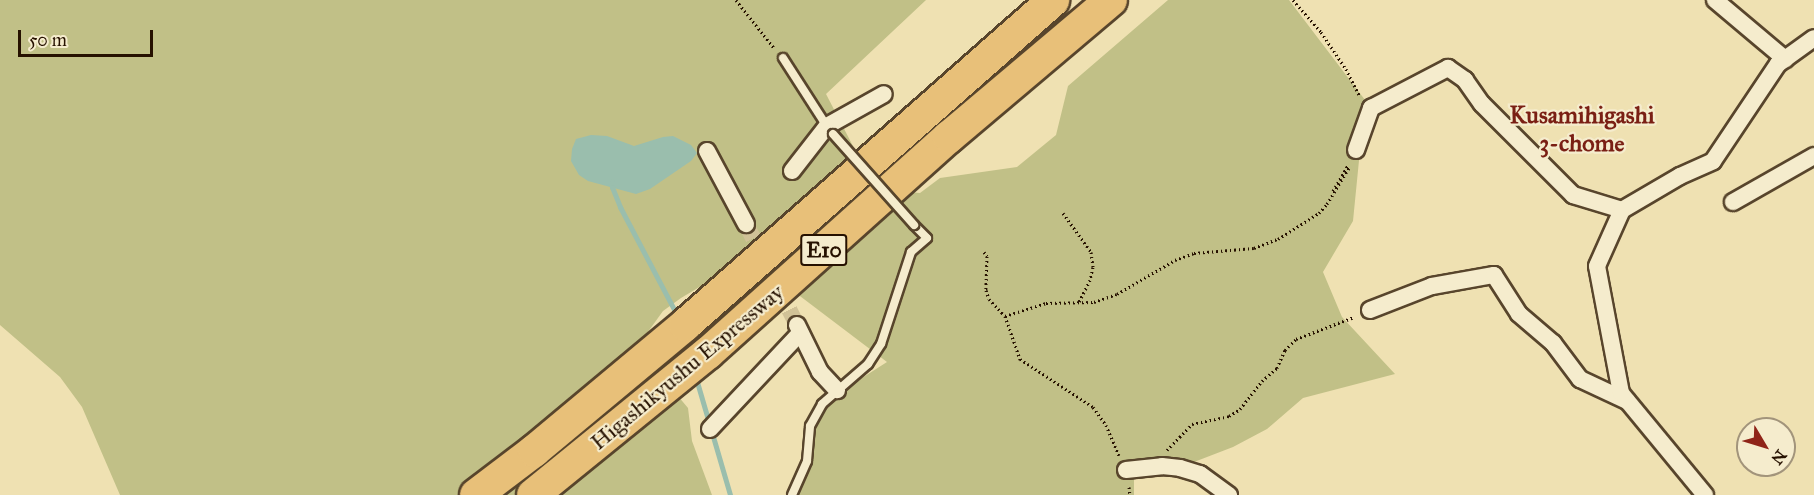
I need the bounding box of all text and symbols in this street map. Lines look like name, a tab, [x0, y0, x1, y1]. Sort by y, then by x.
scale bar	[21, 18, 156, 56]
text: 50 m	[29, 29, 67, 51]
district label: Kusamihigashi 3-chome	[1509, 102, 1655, 158]
road number: E10	[800, 232, 848, 268]
street label: Higashikyushu Expressway	[585, 279, 789, 455]
north arrow	[1736, 417, 1796, 477]
text: N	[1767, 446, 1791, 468]

